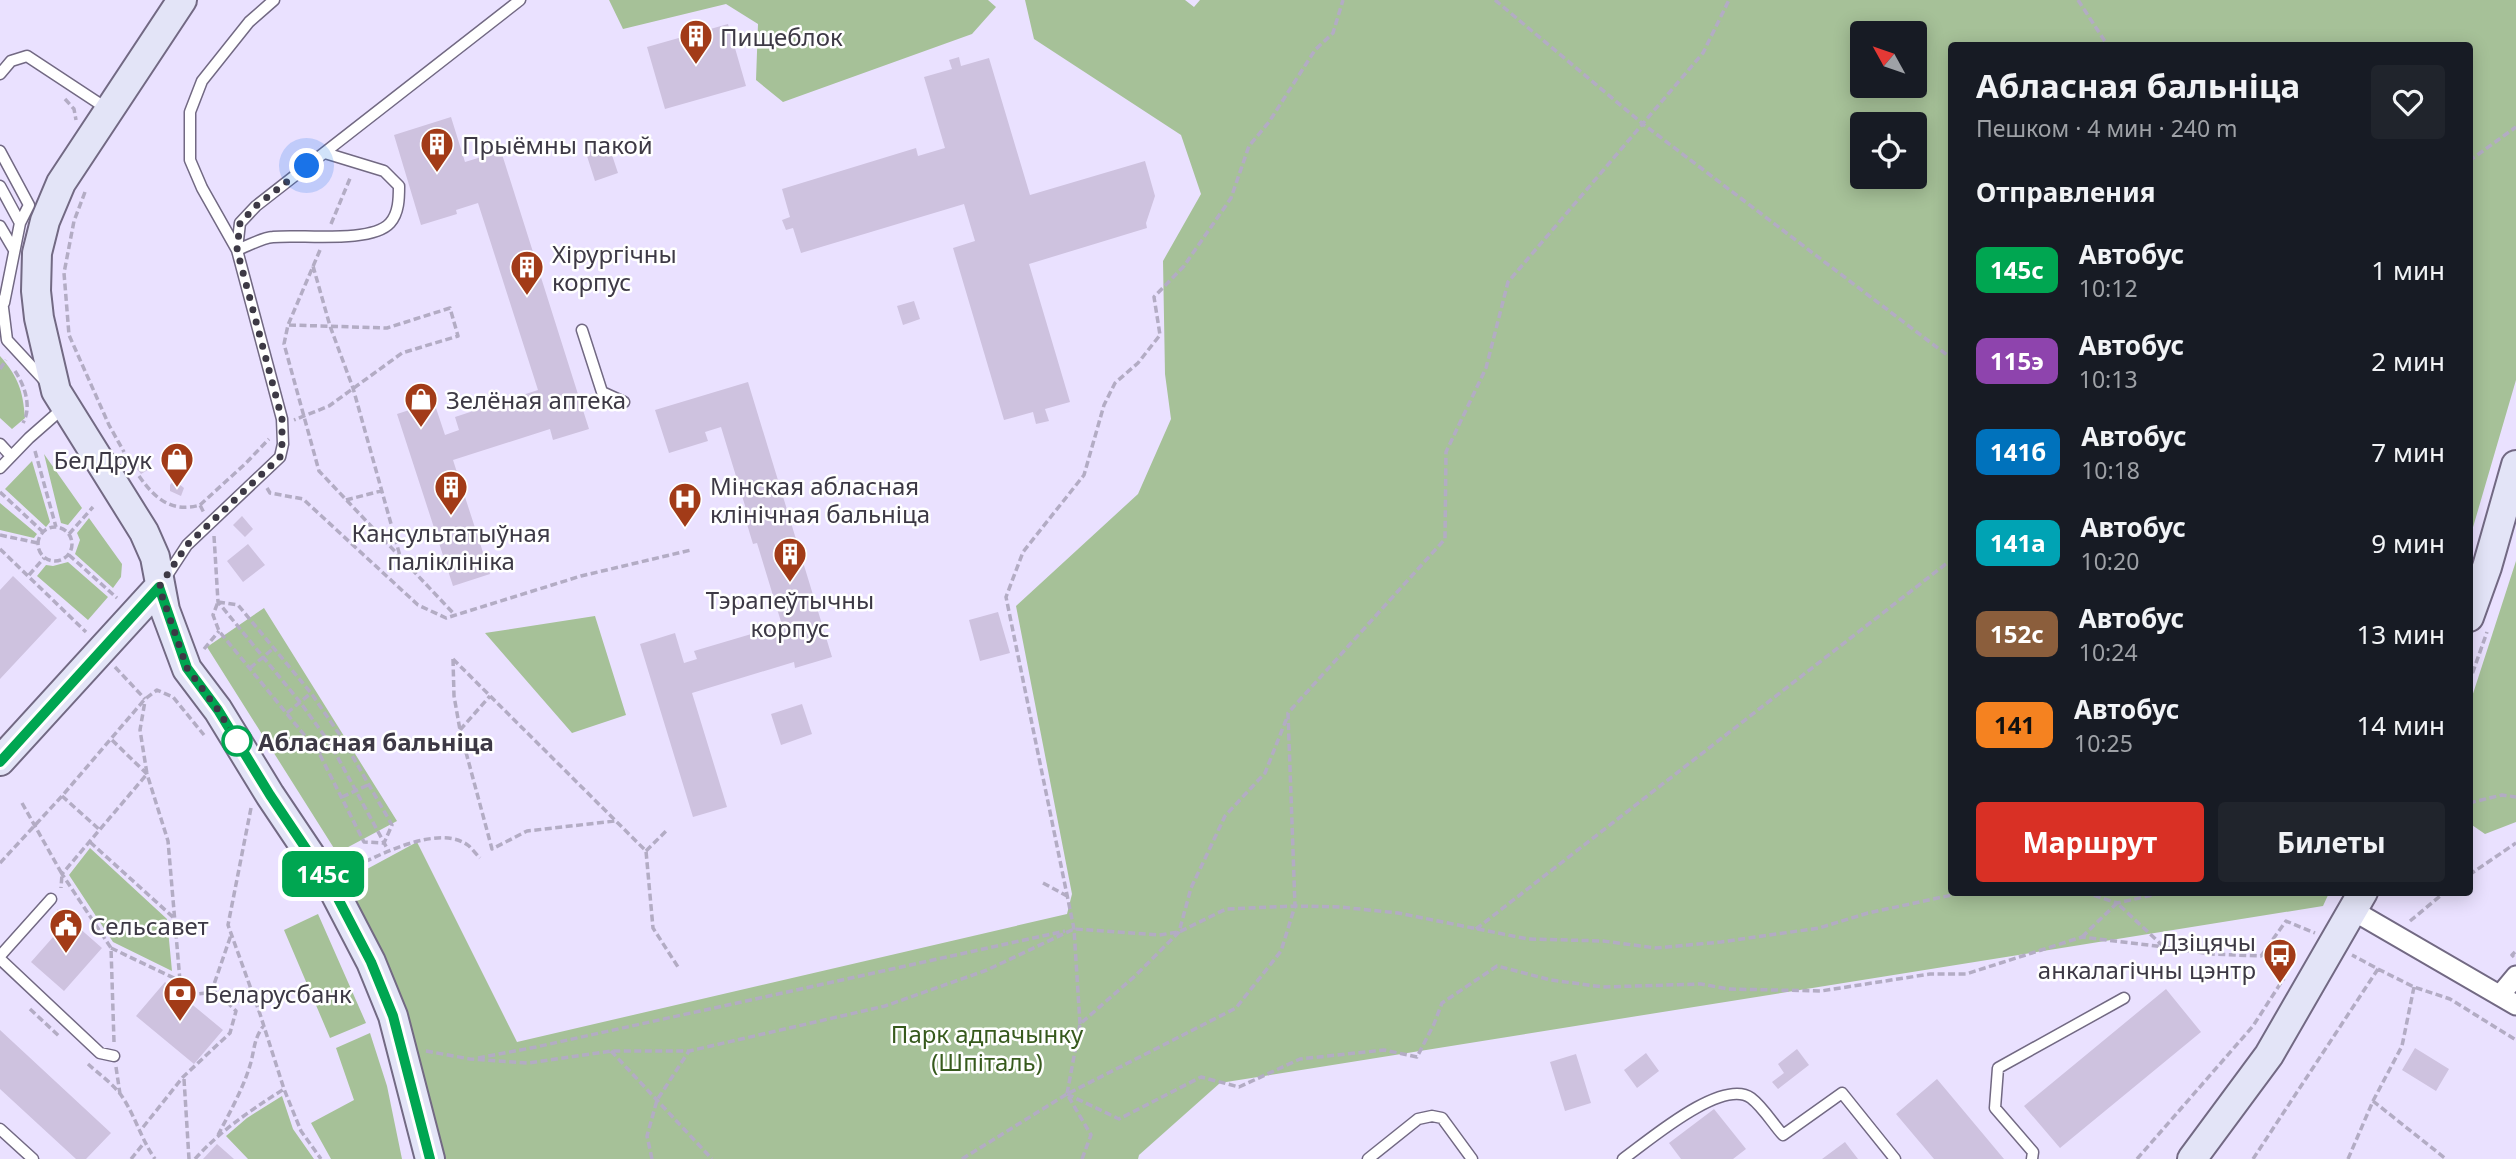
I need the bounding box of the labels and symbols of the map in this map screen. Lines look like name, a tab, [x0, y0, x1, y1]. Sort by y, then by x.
building icon: Пищеблок	[677, 17, 715, 66]
place label: Пищеблок	[720, 20, 843, 53]
north arrow	[1850, 21, 1927, 98]
building icon: Прыёмны пакой	[418, 125, 456, 174]
place label: Прыёмны пакой	[462, 128, 653, 161]
your location	[289, 148, 324, 183]
place label: Хірургічны корпус	[552, 237, 677, 298]
building icon: Хірургічны корпус	[508, 248, 546, 297]
shop icon: Зелёная аптека	[402, 380, 440, 429]
place label: Зелёная аптека	[446, 383, 626, 416]
shop icon: БелДрук	[158, 440, 196, 489]
place label: БелДрук	[54, 443, 152, 476]
building icon: Кансультатыўная паліклініка	[432, 468, 470, 517]
place label: Мінская абласная клінічная бальніца	[710, 469, 930, 530]
hospital icon: Мінская абласная клінічная бальніца	[666, 480, 704, 529]
place label: Кансультатыўная паліклініка	[351, 516, 551, 577]
building icon: Тэрапеўтычны корпус	[771, 535, 809, 584]
place label: Тэрапеўтычны корпус	[706, 583, 874, 644]
place label: Абласная бальніца	[258, 725, 494, 758]
marker: Абласная бальніца	[222, 726, 252, 756]
line badge: 145с	[274, 851, 372, 897]
public building icon: Сельсавет	[47, 906, 85, 955]
place label: Сельсавет	[90, 909, 209, 942]
place label: Дзіцячы анкалагічны цэнтр	[2038, 925, 2256, 986]
bus stop icon: Дзіцячы анкалагічны цэнтр	[2261, 936, 2299, 985]
bank icon: Беларусбанк	[161, 974, 199, 1023]
place label: Беларусбанк	[204, 977, 352, 1010]
park label: Парк адпачынку (Шпіталь)	[891, 1017, 1084, 1078]

